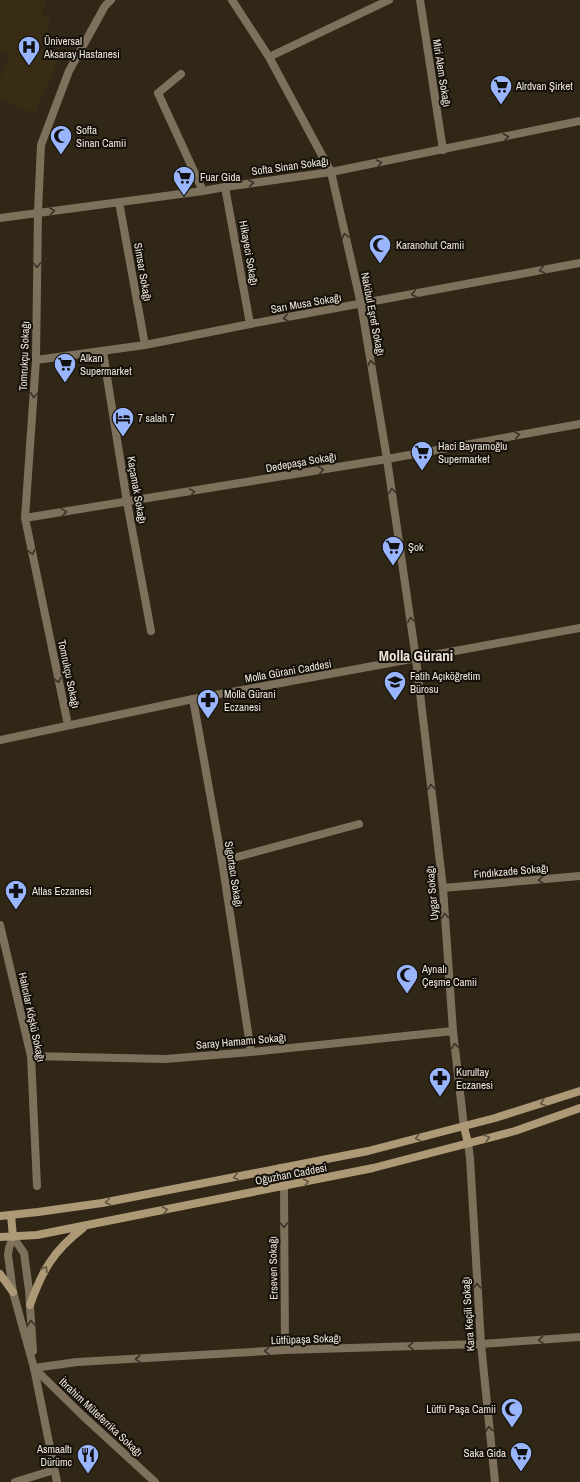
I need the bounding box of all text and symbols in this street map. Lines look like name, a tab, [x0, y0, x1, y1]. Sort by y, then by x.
hospital icon: Üniversal Aksaray Hastanesi	[16, 34, 42, 67]
place label: Üniversal Aksaray Hastanesi	[43, 34, 120, 61]
street label: Miri Alem Sokağı	[430, 38, 454, 108]
supermarket icon: Alrdvan Şirket	[488, 73, 514, 106]
place label: Alrdvan Şirket	[515, 79, 573, 93]
mosque icon: Softa Sinan Camii	[48, 123, 74, 156]
place label: Softa Sinan Camii	[76, 123, 126, 150]
one-way arrow	[503, 133, 509, 141]
street label: Softa Sinan Sokağı	[251, 154, 329, 178]
one-way arrow	[376, 159, 382, 167]
supermarket icon: Fuar Gida	[171, 164, 197, 197]
place label: Fuar Gida	[200, 170, 241, 184]
one-way arrow	[247, 179, 254, 188]
one-way arrow	[49, 206, 56, 215]
street label: Hikayeci Sokağı	[236, 219, 262, 287]
one-way arrow	[342, 232, 350, 239]
mosque icon: Karanohut Camii	[367, 232, 393, 265]
place label: Karanohut Camii	[396, 238, 464, 252]
street label: Simsar Sokağı	[131, 242, 155, 302]
one-way arrow	[33, 262, 41, 268]
one-way arrow	[539, 266, 545, 274]
street label: Nakibul Eşref Sokağı	[358, 271, 388, 357]
one-way arrow	[411, 289, 417, 298]
street label: Sarı Musa Sokağı	[269, 290, 343, 316]
one-way arrow	[283, 313, 289, 321]
street label: Tomrukçu Sokağı	[16, 321, 32, 391]
supermarket icon: Alkan Supermarket	[52, 351, 78, 384]
place label: Alkan Supermarket	[79, 351, 132, 378]
one-way arrow	[367, 360, 376, 366]
one-way arrow	[29, 392, 38, 398]
hotel icon: 7 salah 7	[110, 405, 136, 438]
place label: 7 salah 7	[138, 411, 175, 425]
one-way arrow	[514, 431, 521, 440]
supermarket icon: Haci Bayramoğlu Supermarket	[409, 439, 435, 472]
place label: Haci Bayramoğlu Supermarket	[438, 439, 507, 466]
street label: Dedepaşa Sokağı	[264, 449, 338, 475]
street label: Kaçamak Sokağı	[124, 455, 150, 525]
one-way arrow	[317, 466, 324, 475]
one-way arrow	[189, 488, 195, 496]
one-way arrow	[388, 488, 397, 494]
one-way arrow	[61, 508, 67, 517]
supermarket icon: Şok	[380, 534, 406, 567]
place label: Şok	[408, 540, 424, 554]
one-way arrow	[28, 549, 36, 556]
one-way arrow	[407, 617, 416, 623]
street label: Tomrukçu Sokağı	[55, 638, 83, 710]
district label: Molla Gürani	[379, 645, 453, 666]
street label: Molla Gürani Caddesi	[244, 656, 332, 686]
school or university icon: Fatih Açıköğretim Bürosu	[382, 669, 408, 702]
place label: Fatih Açıköğretim Bürosu	[410, 669, 480, 696]
one-way arrow	[54, 677, 62, 683]
pharmacy icon: Molla Gürani Eczanesi	[195, 687, 221, 720]
place label: Molla Gürani Eczanesi	[224, 687, 276, 714]
one-way arrow	[427, 784, 436, 790]
street label: Sigortacı Sokağı	[222, 840, 246, 908]
street label: Fındıkzade Sokağı	[473, 861, 549, 881]
street label: Uygar Sokağı	[423, 865, 441, 921]
one-way arrow	[538, 875, 544, 884]
pharmacy icon: Atlas Eczanesi	[3, 878, 29, 911]
place label: Atlas Eczanesi	[31, 884, 92, 898]
one-way arrow	[441, 913, 450, 920]
mosque icon: Aynalı Çeşme Camii	[394, 962, 420, 995]
place label: Aynalı Çeşme Camii	[421, 962, 477, 989]
street label: Halıcılar Köşkü Sokağı	[16, 971, 48, 1063]
street label: Saray Hamamı Sokağı	[195, 1030, 287, 1052]
one-way arrow	[450, 1043, 459, 1049]
pharmacy icon: Kurultay Eczanesi	[427, 1065, 453, 1098]
place label: Kurultay Eczanesi	[456, 1065, 493, 1092]
one-way arrow	[540, 1098, 547, 1107]
one-way arrow	[415, 1133, 422, 1142]
one-way arrow	[483, 1134, 490, 1143]
street label: Oğuzhan Caddesi	[254, 1160, 328, 1188]
one-way arrow	[233, 1172, 239, 1180]
one-way arrow	[303, 1178, 309, 1187]
one-way arrow	[105, 1197, 112, 1206]
one-way arrow	[161, 1207, 168, 1215]
one-way arrow	[280, 1222, 288, 1228]
street label: Erseven Sokağı	[265, 1236, 281, 1300]
one-way arrow	[41, 1266, 48, 1273]
street label: Kara Keçili Sokağı	[458, 1276, 478, 1352]
one-way arrow	[473, 1283, 482, 1289]
one-way arrow	[27, 1319, 35, 1325]
street label: Lütfüpaşa Sokağı	[271, 1331, 341, 1347]
one-way arrow	[538, 1336, 544, 1345]
one-way arrow	[408, 1342, 414, 1351]
one-way arrow	[264, 1347, 270, 1356]
one-way arrow	[135, 1354, 141, 1363]
street label: İbrahim Müteferrika Sokağı	[56, 1375, 146, 1459]
mosque icon: Lütfü Paşa Camii	[499, 1396, 525, 1429]
place label: Lütfü Paşa Camii	[426, 1402, 496, 1416]
one-way arrow	[485, 1426, 494, 1432]
supermarket icon: Saka Gida	[508, 1440, 534, 1473]
place label: Asmaaltı Dürümc	[36, 1442, 72, 1469]
restaurant icon: Asmaaltı Dürümc	[75, 1442, 101, 1475]
place label: Saka Gida	[463, 1446, 506, 1460]

